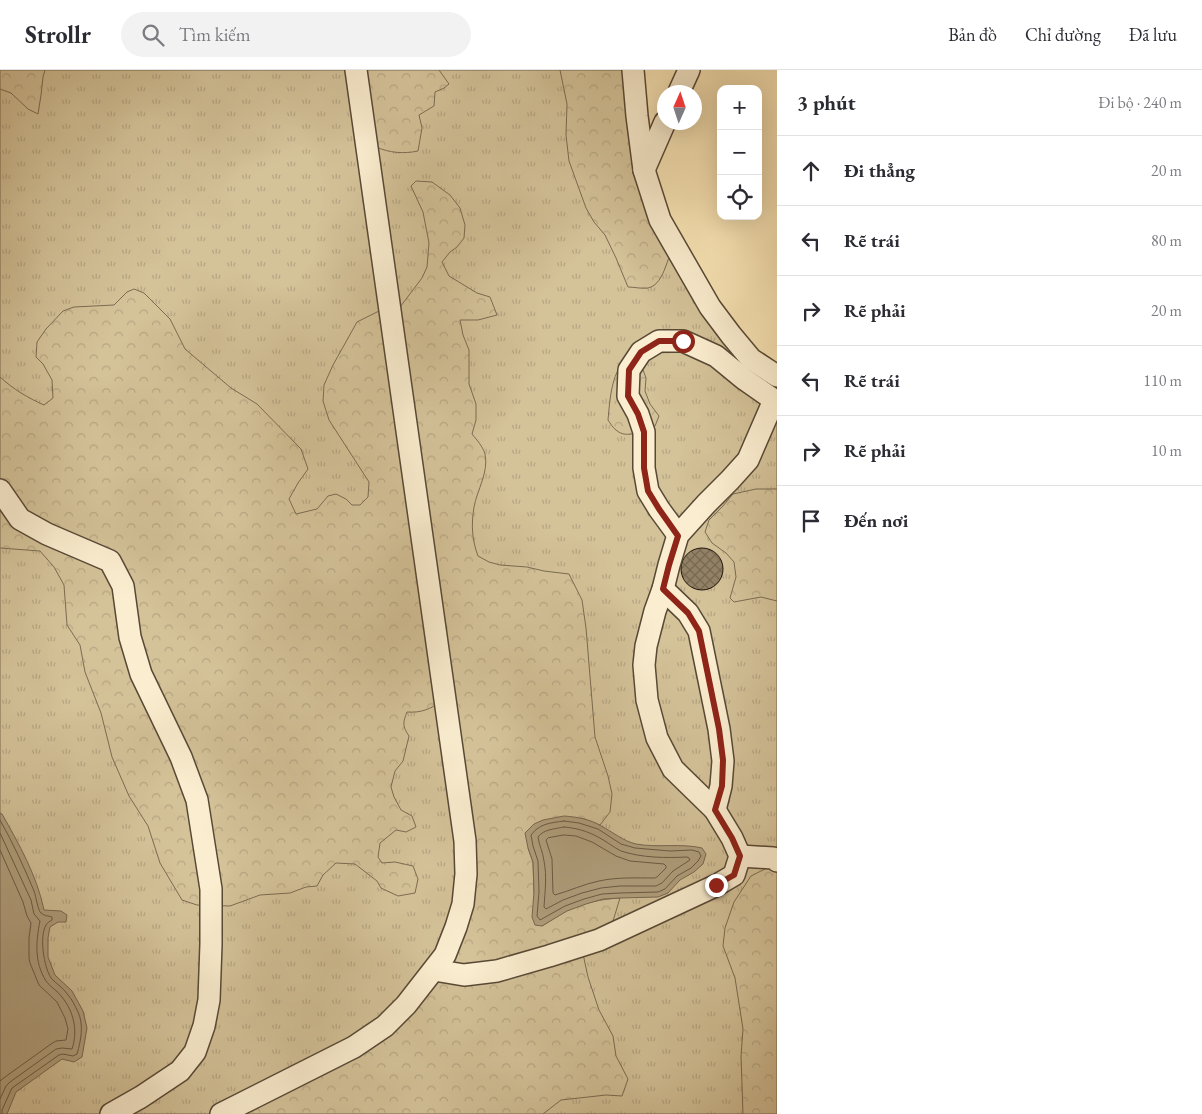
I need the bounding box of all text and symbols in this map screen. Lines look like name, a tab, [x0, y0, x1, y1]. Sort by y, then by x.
search box	[121, 12, 471, 57]
text: Strollr	[25, 19, 91, 50]
icon: search	[139, 21, 167, 49]
text: Tìm kiếm	[179, 22, 251, 47]
text: Bản đồ	[948, 23, 997, 46]
text: Chỉ đường	[1025, 23, 1101, 46]
text: Đã lưu	[1129, 23, 1177, 46]
north arrow	[657, 85, 702, 130]
map controls	[717, 85, 762, 220]
button: +	[717, 85, 762, 130]
text: 3 phút	[797, 89, 856, 116]
text: Đi bộ · 240 m	[1098, 92, 1182, 113]
button: −	[717, 130, 762, 175]
icon: ahead	[797, 157, 825, 185]
text: Đi thẳng	[844, 158, 915, 183]
text: 20 m	[1151, 160, 1182, 181]
button: locate	[717, 175, 762, 220]
icon: left	[797, 227, 825, 255]
text: Rẽ trái	[844, 228, 900, 253]
text: 80 m	[1151, 230, 1182, 251]
icon: right	[797, 297, 825, 325]
text: Rẽ phải	[844, 298, 906, 323]
text: 20 m	[1151, 300, 1182, 321]
route start	[672, 330, 695, 353]
icon: left	[797, 367, 825, 395]
text: Rẽ trái	[844, 368, 900, 393]
text: 110 m	[1143, 370, 1182, 391]
icon: right	[797, 437, 825, 465]
text: Rẽ phải	[844, 438, 906, 463]
text: 10 m	[1151, 440, 1182, 461]
icon: arrive	[797, 507, 825, 535]
text: Đến nơi	[844, 508, 908, 533]
route end	[705, 874, 728, 897]

